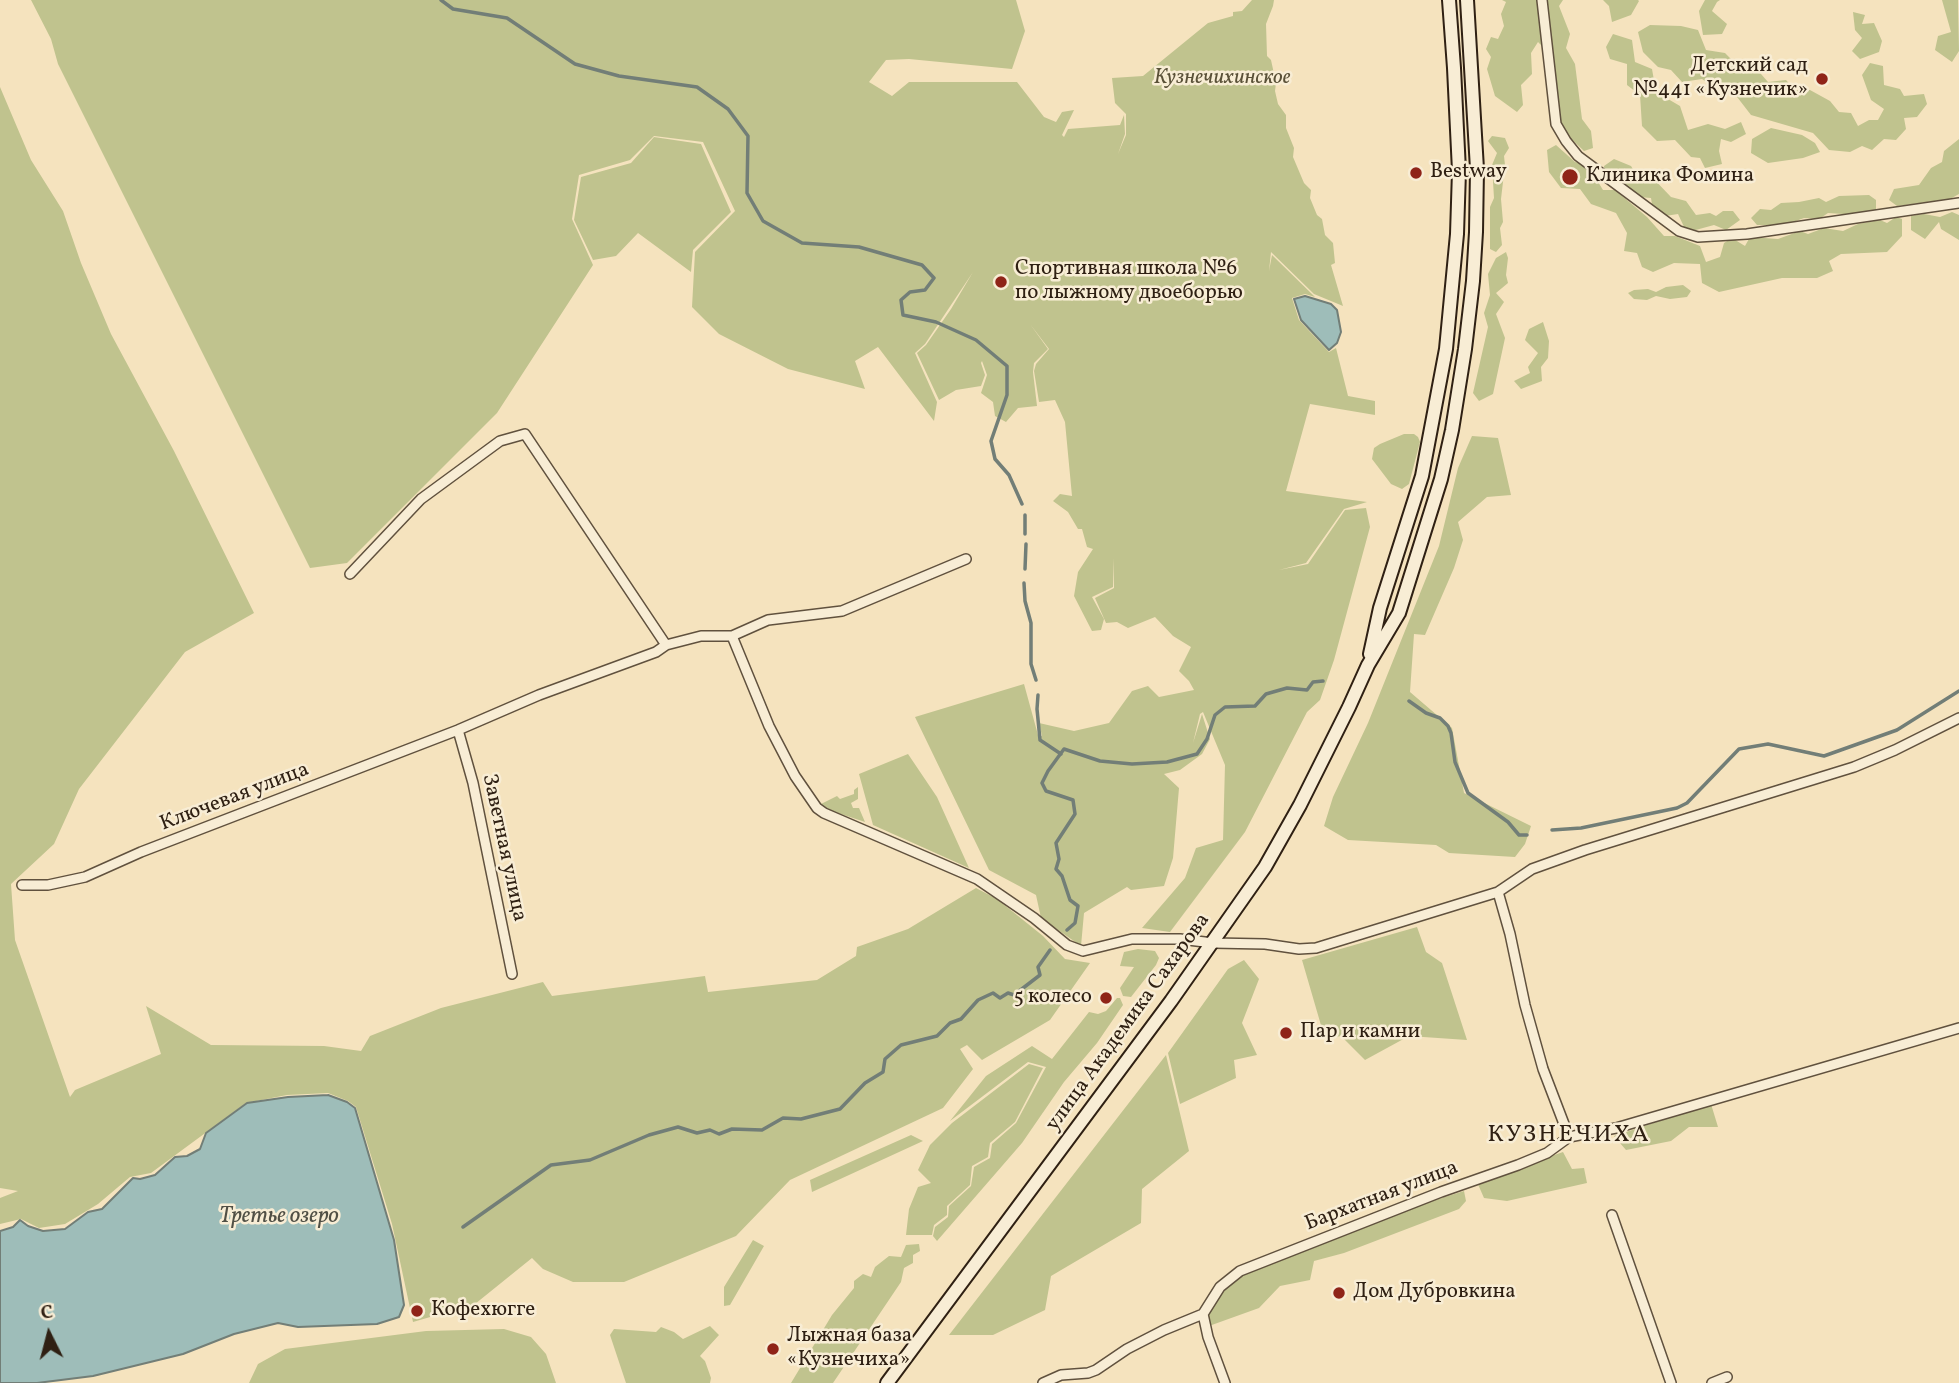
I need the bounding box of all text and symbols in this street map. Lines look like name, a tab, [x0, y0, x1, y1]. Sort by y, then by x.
place label: Детский сад №441 «Кузнечик»	[1633, 54, 1808, 104]
park label: Кузнечихинское	[1154, 66, 1290, 92]
marker: Детский сад №441 «Кузнечик»	[1814, 71, 1830, 87]
place label: Bestway	[1430, 160, 1507, 186]
place label: Клиника Фомина	[1586, 164, 1754, 190]
marker: Bestway	[1408, 165, 1424, 181]
marker: Клиника Фомина	[1560, 167, 1580, 187]
place label: Спортивная школа №6 по лыжному двоеборью	[1015, 257, 1243, 307]
marker: Спортивная школа №6 по лыжному двоеборью	[993, 274, 1009, 290]
street label: Ключевая улица	[157, 758, 313, 838]
street label: Заветная улица	[475, 772, 531, 924]
street label: улица Академика Сахарова	[1042, 909, 1216, 1137]
place label: 5 колесо	[1014, 985, 1092, 1011]
marker: 5 колесо	[1098, 990, 1114, 1006]
place label: Пар и камни	[1300, 1020, 1420, 1046]
marker: Пар и камни	[1278, 1025, 1294, 1041]
district label: КУЗНЕЧИХА	[1489, 1123, 1649, 1151]
street label: Бархатная улица	[1302, 1156, 1462, 1238]
water label: Третье озеро	[219, 1204, 339, 1232]
place label: Дом Дубровкина	[1353, 1280, 1516, 1306]
marker: Дом Дубровкина	[1331, 1285, 1347, 1301]
place label: Кофехюгге	[431, 1298, 535, 1324]
north arrow	[14, 1299, 84, 1369]
text: С	[39, 1300, 54, 1327]
marker: Кофехюгге	[409, 1303, 425, 1319]
place label: Лыжная база «Кузнечиха»	[787, 1324, 912, 1374]
marker: Лыжная база «Кузнечиха»	[765, 1341, 781, 1357]

